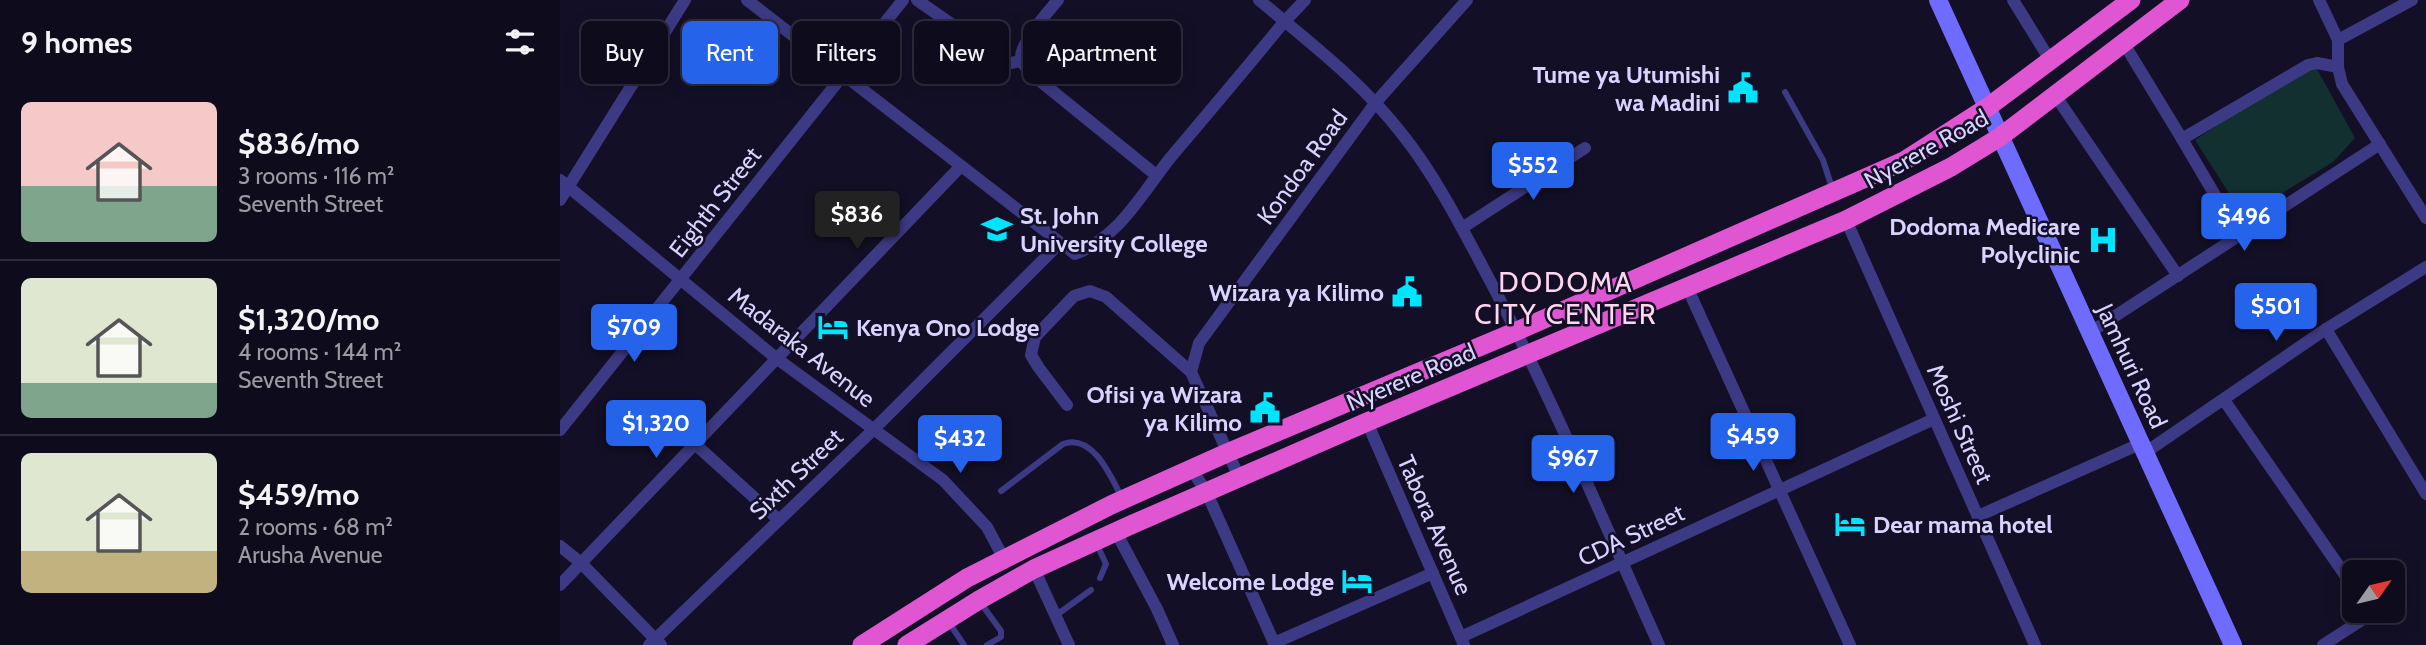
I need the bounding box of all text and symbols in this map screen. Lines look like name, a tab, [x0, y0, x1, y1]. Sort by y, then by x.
chip: Buy	[581, 21, 668, 84]
chip: Rent	[682, 21, 778, 84]
chip: Filters	[792, 21, 900, 84]
chip: New	[914, 21, 1009, 84]
chip: Apartment	[1023, 21, 1181, 84]
icon: filters	[501, 23, 539, 61]
text: 9 homes	[21, 24, 132, 61]
place label: Tume ya Utumishi wa Madini	[1532, 60, 1720, 117]
public building icon: Tume ya Utumishi wa Madini	[1726, 71, 1760, 105]
street label: Nyerere Road	[1859, 103, 1993, 195]
street label: Kondoa Road	[1251, 104, 1353, 230]
text: $836/mo	[238, 125, 360, 162]
icon: home	[77, 130, 161, 214]
street label: Eighth Street	[663, 141, 767, 263]
pin: $552	[1492, 142, 1574, 202]
text: $552	[1508, 151, 1558, 179]
text: 3 rooms · 116 m²	[238, 162, 394, 190]
text: Seventh Street	[238, 190, 383, 218]
pin: $836	[816, 191, 898, 251]
pin: $496	[2203, 194, 2285, 253]
text: $836	[831, 200, 883, 228]
place label: St. John University College	[1020, 201, 1208, 258]
text: $496	[2217, 202, 2271, 230]
school or university icon: St. John University College	[980, 212, 1014, 246]
place label: Dodoma Medicare Polyclinic	[1889, 212, 2080, 269]
hospital icon: Dodoma Medicare Polyclinic	[2086, 223, 2120, 257]
district label: DODOMA CITY CENTER	[1474, 265, 1658, 331]
public building icon: Wizara ya Kilimo	[1390, 275, 1424, 309]
place label: Wizara ya Kilimo	[1209, 278, 1384, 307]
street label: Madaraka Avenue	[723, 281, 881, 413]
pin: $501	[2235, 284, 2317, 343]
text: $501	[2251, 292, 2301, 320]
street label: Jamhuri Road	[2090, 298, 2173, 433]
text: $1,320/mo	[238, 301, 379, 338]
pin: $709	[593, 304, 675, 364]
icon: home	[77, 306, 161, 390]
hotel icon: Kenya Ono Lodge	[816, 310, 850, 344]
text: $709	[607, 313, 661, 341]
place label: Kenya Ono Lodge	[856, 313, 1039, 342]
street label: Nyerere Road	[1342, 337, 1480, 417]
text: 4 rooms · 144 m²	[238, 338, 401, 366]
street label: Moshi Street	[1921, 360, 1999, 488]
text: Seventh Street	[238, 366, 383, 394]
place label: Ofisi ya Wizara ya Kilimo	[1087, 380, 1242, 437]
public building icon: Ofisi ya Wizara ya Kilimo	[1248, 391, 1282, 425]
pin: $1,320	[599, 400, 713, 460]
text: $1,320	[622, 409, 690, 437]
pin: $459	[1712, 414, 1794, 473]
pin: $432	[919, 416, 1001, 475]
street label: Sixth Street	[743, 422, 849, 526]
text: $459	[1727, 422, 1779, 450]
text: $432	[934, 424, 986, 452]
pin: $967	[1532, 435, 1614, 495]
text: $967	[1548, 444, 1598, 472]
street label: Tabora Avenue	[1391, 451, 1479, 599]
text: $459/mo	[238, 476, 359, 513]
icon: home	[77, 481, 161, 565]
street label: CDA Street	[1573, 498, 1689, 572]
hotel icon: Dear mama hotel	[1833, 507, 1867, 541]
place label: Dear mama hotel	[1873, 510, 2052, 539]
text: 2 rooms · 68 m²	[238, 513, 393, 541]
text: Arusha Avenue	[238, 541, 383, 569]
north arrow	[2342, 560, 2404, 623]
map controls	[2342, 560, 2405, 623]
hotel icon: Welcome Lodge	[1340, 564, 1374, 598]
place label: Welcome Lodge	[1167, 567, 1334, 596]

